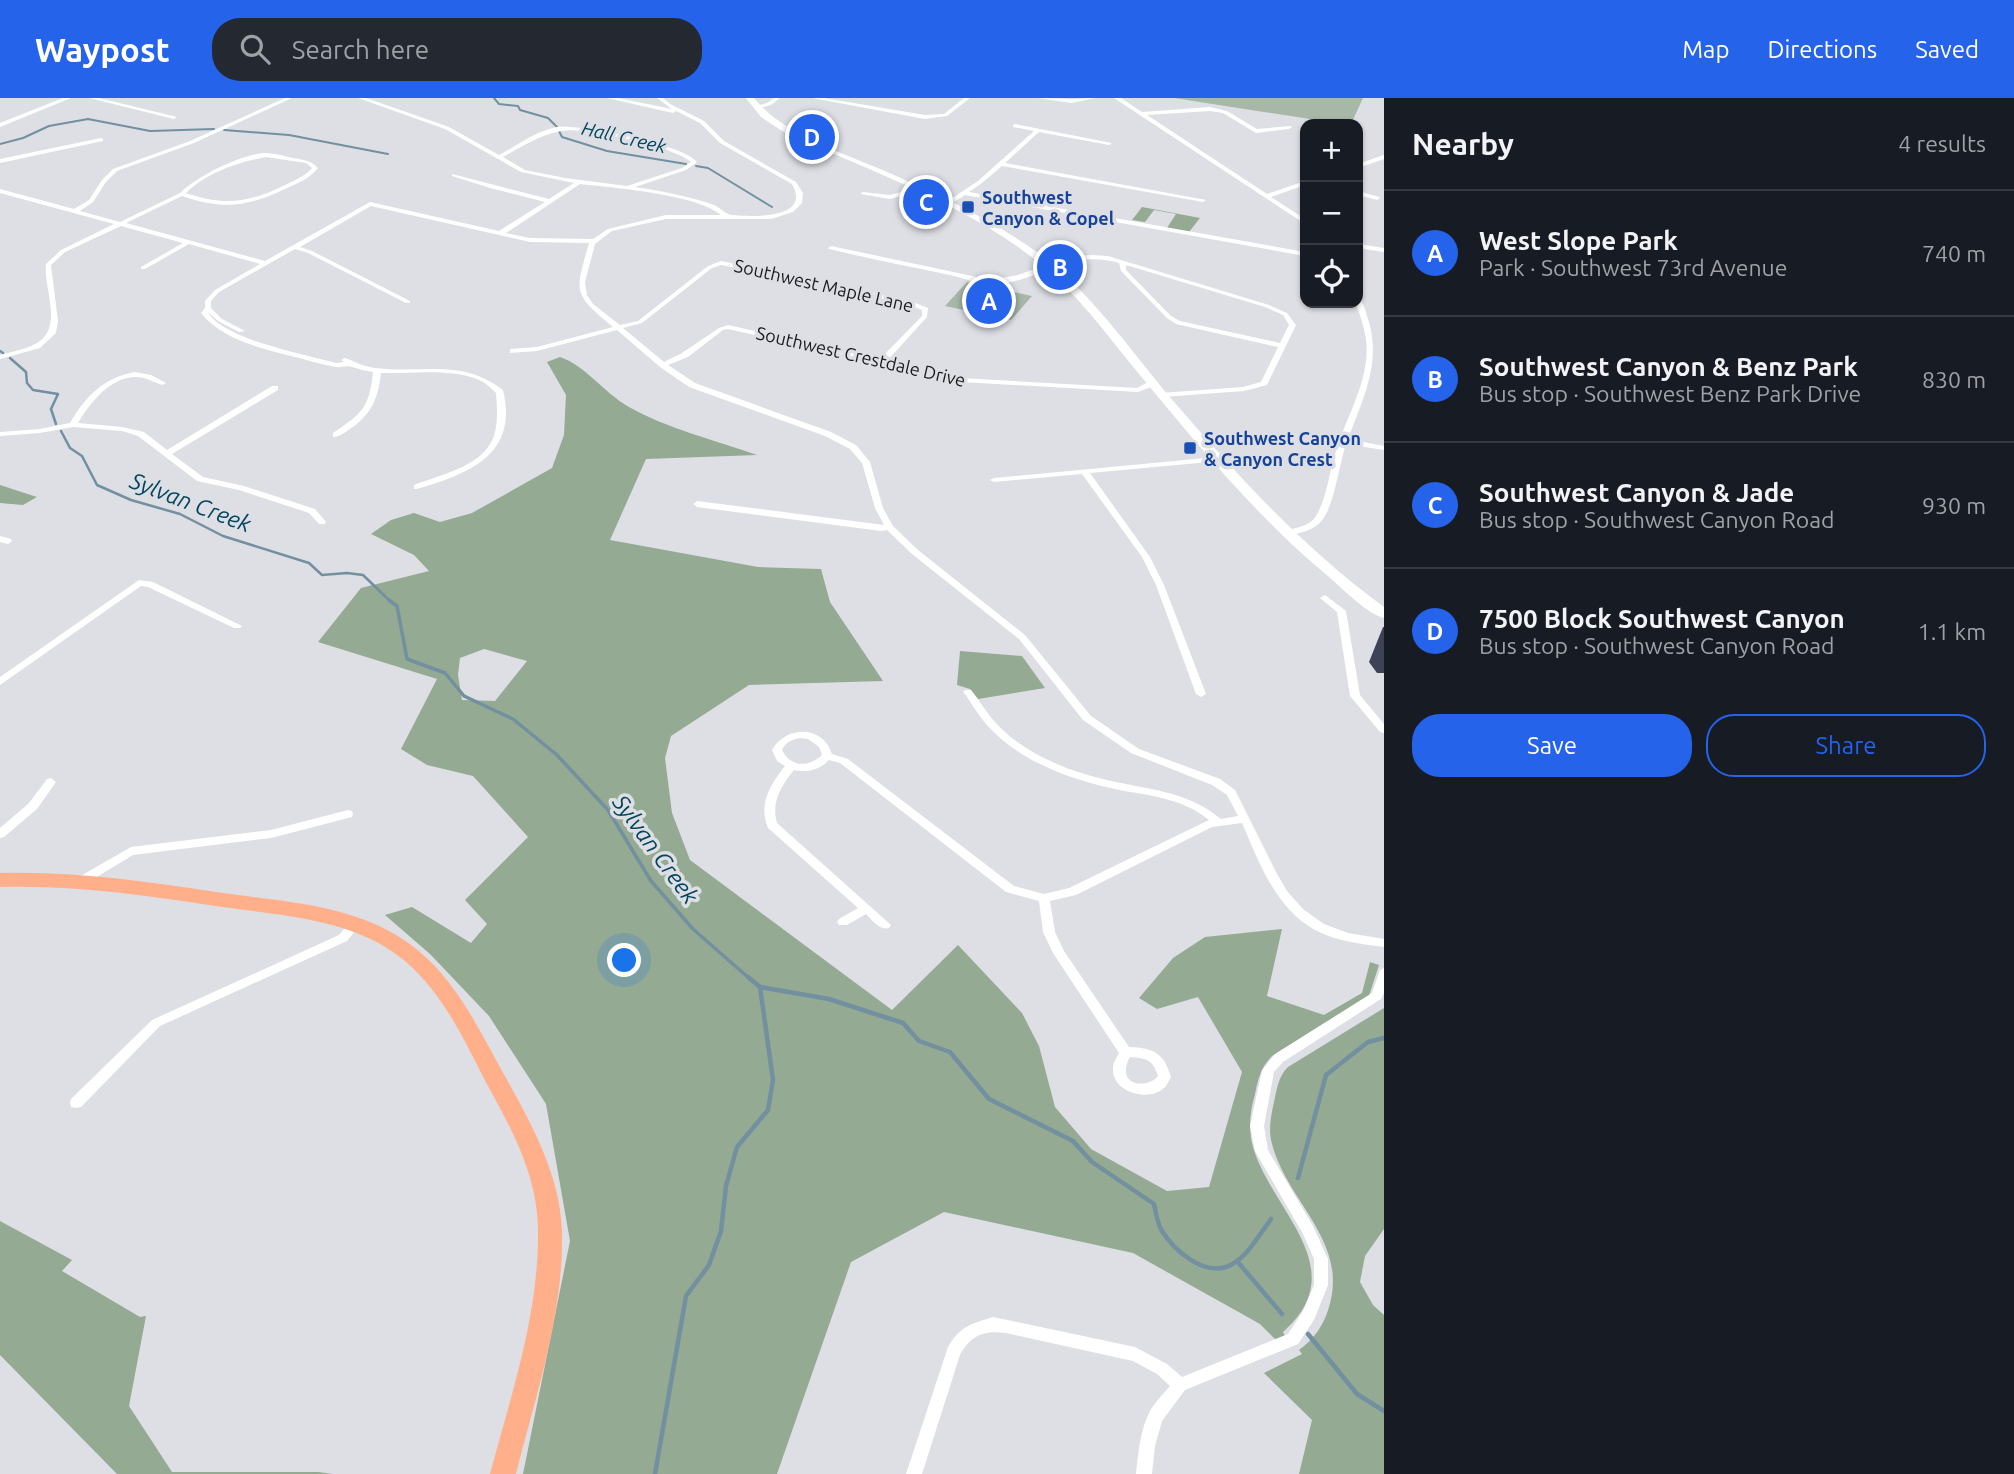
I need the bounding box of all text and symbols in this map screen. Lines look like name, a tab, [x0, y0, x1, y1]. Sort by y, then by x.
search box	[212, 18, 702, 81]
icon: search	[236, 30, 274, 68]
text: Waypost	[35, 31, 170, 68]
text: Search here	[292, 35, 429, 64]
text: Map	[1682, 36, 1729, 63]
text: Directions	[1767, 36, 1877, 63]
text: Saved	[1915, 36, 1979, 63]
pin: D	[789, 111, 835, 163]
water label: Hall Creek	[580, 117, 669, 157]
map controls	[1300, 119, 1363, 308]
button: +	[1300, 119, 1363, 182]
text: Nearby	[1412, 127, 1514, 161]
text: 4 results	[1898, 131, 1986, 156]
pin: C	[903, 176, 949, 228]
button: −	[1300, 182, 1363, 245]
place label: Southwest Canyon & Copel	[982, 187, 1115, 228]
marker: Southwest Canyon & Copel	[960, 199, 976, 215]
text: West Slope Park	[1479, 226, 1678, 255]
pin: B	[1037, 241, 1083, 293]
text: A	[1427, 241, 1443, 266]
text: 740 m	[1922, 241, 1986, 266]
button: locate	[1300, 245, 1363, 308]
street label: Southwest Maple Lane	[732, 255, 916, 315]
text: Park · Southwest 73rd Avenue	[1479, 255, 1787, 280]
pin: A	[966, 275, 1012, 327]
street label: Southwest Crestdale Drive	[754, 322, 968, 390]
text: Southwest Canyon & Benz Park	[1479, 352, 1858, 381]
text: B	[1427, 367, 1443, 392]
text: 830 m	[1922, 367, 1986, 392]
text: Bus stop · Southwest Benz Park Drive	[1479, 381, 1861, 406]
place label: Southwest Canyon & Canyon Crest	[1204, 428, 1361, 469]
marker: Southwest Canyon & Canyon Crest	[1182, 440, 1198, 456]
water label: Sylvan Creek	[126, 467, 255, 537]
text: Southwest Canyon & Jade	[1479, 478, 1794, 507]
text: C	[1428, 493, 1442, 518]
text: 930 m	[1922, 493, 1986, 518]
text: Bus stop · Southwest Canyon Road	[1479, 507, 1834, 532]
text: 7500 Block Southwest Canyon	[1479, 604, 1845, 633]
text: D	[1427, 619, 1443, 644]
text: 1.1 km	[1918, 619, 1986, 644]
text: Bus stop · Southwest Canyon Road	[1479, 633, 1834, 658]
button: Save	[1412, 714, 1692, 777]
button: Share	[1706, 714, 1986, 777]
water label: Sylvan Creek	[608, 789, 704, 908]
your location	[607, 943, 641, 977]

